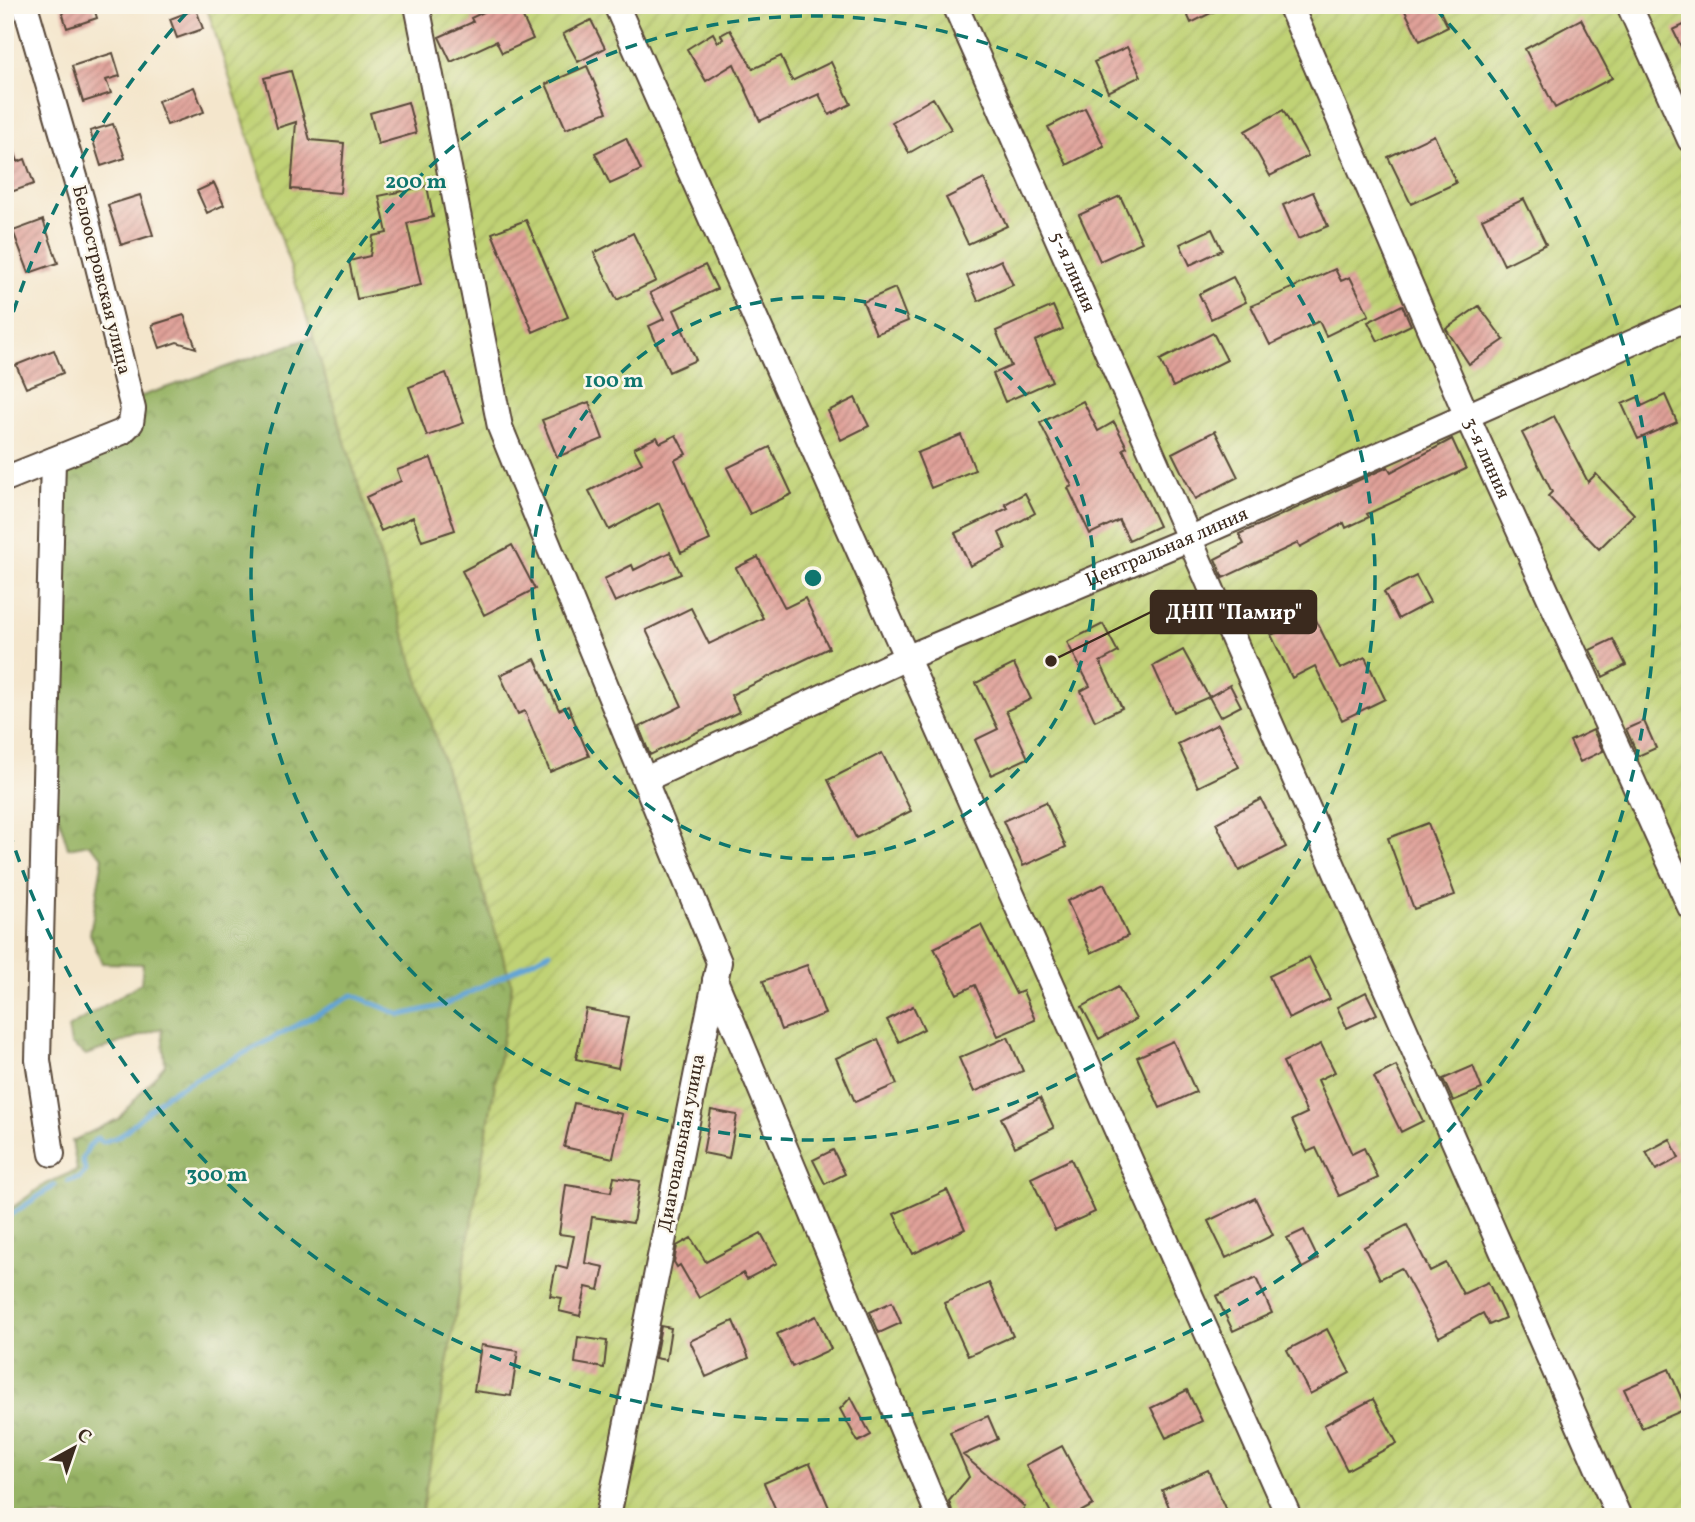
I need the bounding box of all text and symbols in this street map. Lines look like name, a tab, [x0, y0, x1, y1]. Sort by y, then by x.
text: 200 m	[385, 168, 447, 197]
street label: Белоостровская улица	[65, 183, 137, 377]
street label: 5-я линия	[1043, 228, 1102, 317]
text: 100 m	[584, 367, 644, 396]
street label: 3-я линия	[1456, 414, 1516, 503]
street label: Центральная линия	[1081, 501, 1252, 594]
centre of rings	[801, 566, 825, 590]
callout: ДНП "Памир"	[1151, 591, 1316, 633]
text: ДНП "Памир"	[1165, 599, 1303, 628]
street label: Диагональная улица	[652, 1052, 712, 1234]
text: 300 m	[187, 1161, 247, 1190]
north arrow	[38, 1414, 108, 1484]
text: С	[71, 1423, 97, 1450]

